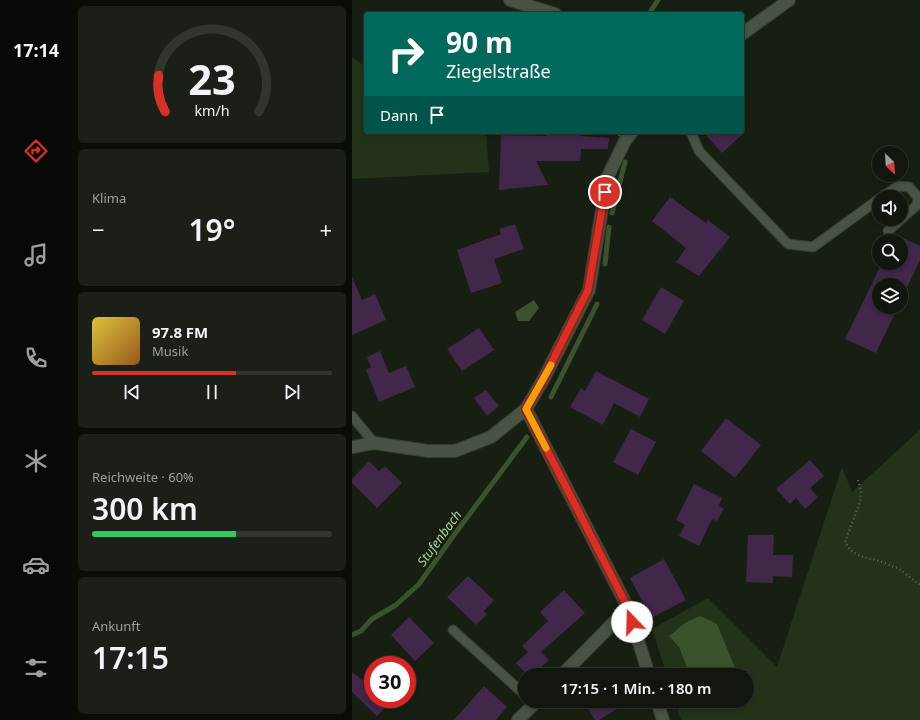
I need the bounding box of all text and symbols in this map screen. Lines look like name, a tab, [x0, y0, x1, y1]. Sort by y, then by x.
text: 90 m	[446, 23, 513, 61]
icon: right	[380, 28, 432, 80]
text: 17:14	[13, 38, 59, 62]
text: 23	[188, 51, 236, 107]
text: Ziegelstraße	[446, 59, 551, 83]
text: km/h	[194, 101, 230, 120]
icon: arrive	[426, 104, 448, 126]
text: Dann	[380, 105, 418, 125]
icon: directions	[22, 137, 50, 165]
north arrow	[872, 146, 908, 182]
map controls	[872, 146, 908, 314]
pin	[588, 175, 622, 209]
icon: arrive	[594, 181, 616, 203]
text: Klima	[92, 189, 126, 207]
button: sound	[872, 190, 908, 226]
text: 19°	[188, 209, 236, 250]
text: −	[92, 214, 105, 244]
text: +	[319, 214, 332, 244]
button: search	[872, 234, 908, 270]
icon: music	[22, 241, 50, 269]
button: layers	[872, 278, 908, 314]
text: 97.8 FM	[152, 322, 208, 342]
text: Musik	[152, 342, 188, 360]
icon: phone	[22, 344, 50, 372]
icon: previous	[121, 381, 143, 403]
icon: pause	[201, 381, 223, 403]
icon: next	[281, 381, 303, 403]
icon: climate	[22, 447, 50, 475]
text: Reichweite · 60%	[92, 468, 194, 486]
text: 300 km	[92, 488, 198, 529]
water label: Stufenbach	[413, 506, 465, 570]
icon: car	[22, 551, 50, 579]
position arrow	[611, 601, 653, 643]
text: Ankunft	[92, 617, 141, 635]
text: 17:15	[92, 637, 169, 678]
icon: filters	[22, 654, 50, 682]
speed limit sign: 30	[364, 656, 416, 708]
text: 17:15 · 1 Min. · 180 m	[561, 678, 711, 698]

